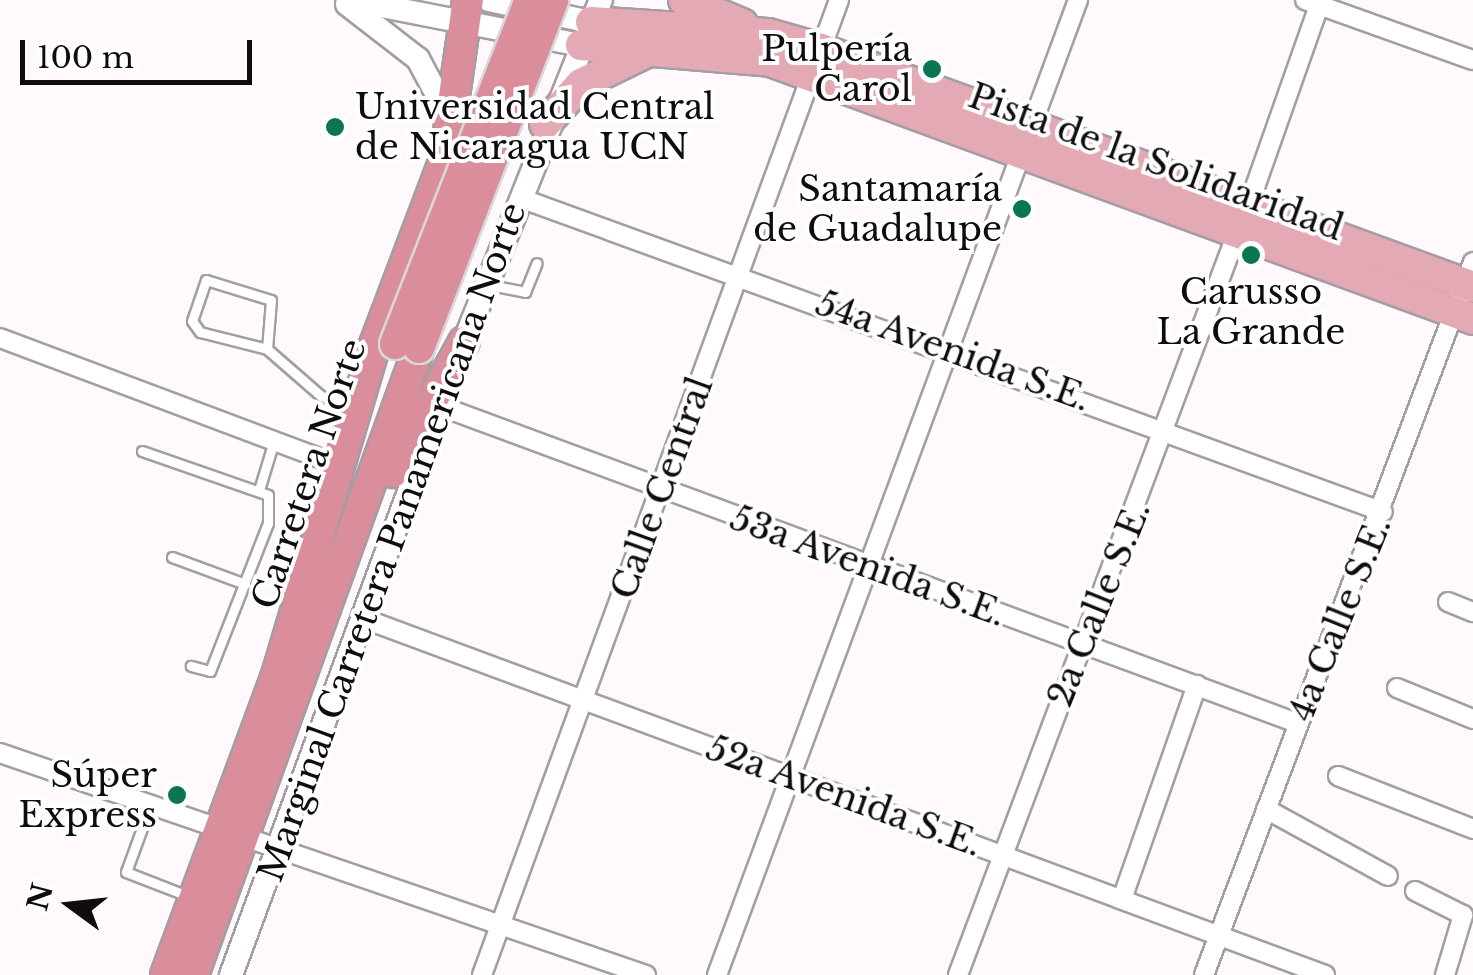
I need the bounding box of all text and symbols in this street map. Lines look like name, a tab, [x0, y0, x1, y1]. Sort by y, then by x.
scale bar	[25, 20, 258, 82]
place label: Pulpería Carol	[761, 28, 912, 110]
text: 100 m	[37, 39, 134, 76]
marker: Pulpería Carol	[921, 58, 943, 80]
street label: Pista de la Solidaridad	[963, 75, 1349, 249]
place label: Universidad Central de Nicaragua UCN	[355, 86, 715, 168]
marker: Universidad Central de Nicaragua UCN	[324, 116, 346, 138]
place label: Santamaría de Guadalupe	[753, 168, 1002, 250]
street label: Marginal Carretera Panamericana Norte	[249, 197, 535, 887]
marker: Santamaría de Guadalupe	[1011, 198, 1033, 220]
marker: Carusso La Grande	[1240, 244, 1262, 266]
place label: Carusso La Grande	[1156, 271, 1346, 353]
street label: 54a Avenida S.E.	[809, 281, 1097, 421]
street label: Carretera Norte	[243, 333, 375, 615]
street label: Calle Central	[602, 371, 722, 605]
street label: 2a Calle S.E.	[1039, 495, 1159, 713]
street label: 53a Avenida S.E.	[724, 496, 1012, 636]
street label: 4a Calle S.E.	[1280, 511, 1400, 727]
street label: 52a Avenida S.E.	[700, 726, 988, 866]
place label: Súper Express	[18, 754, 157, 836]
marker: Súper Express	[166, 784, 188, 806]
north arrow	[20, 855, 120, 955]
text: N	[20, 880, 61, 914]

